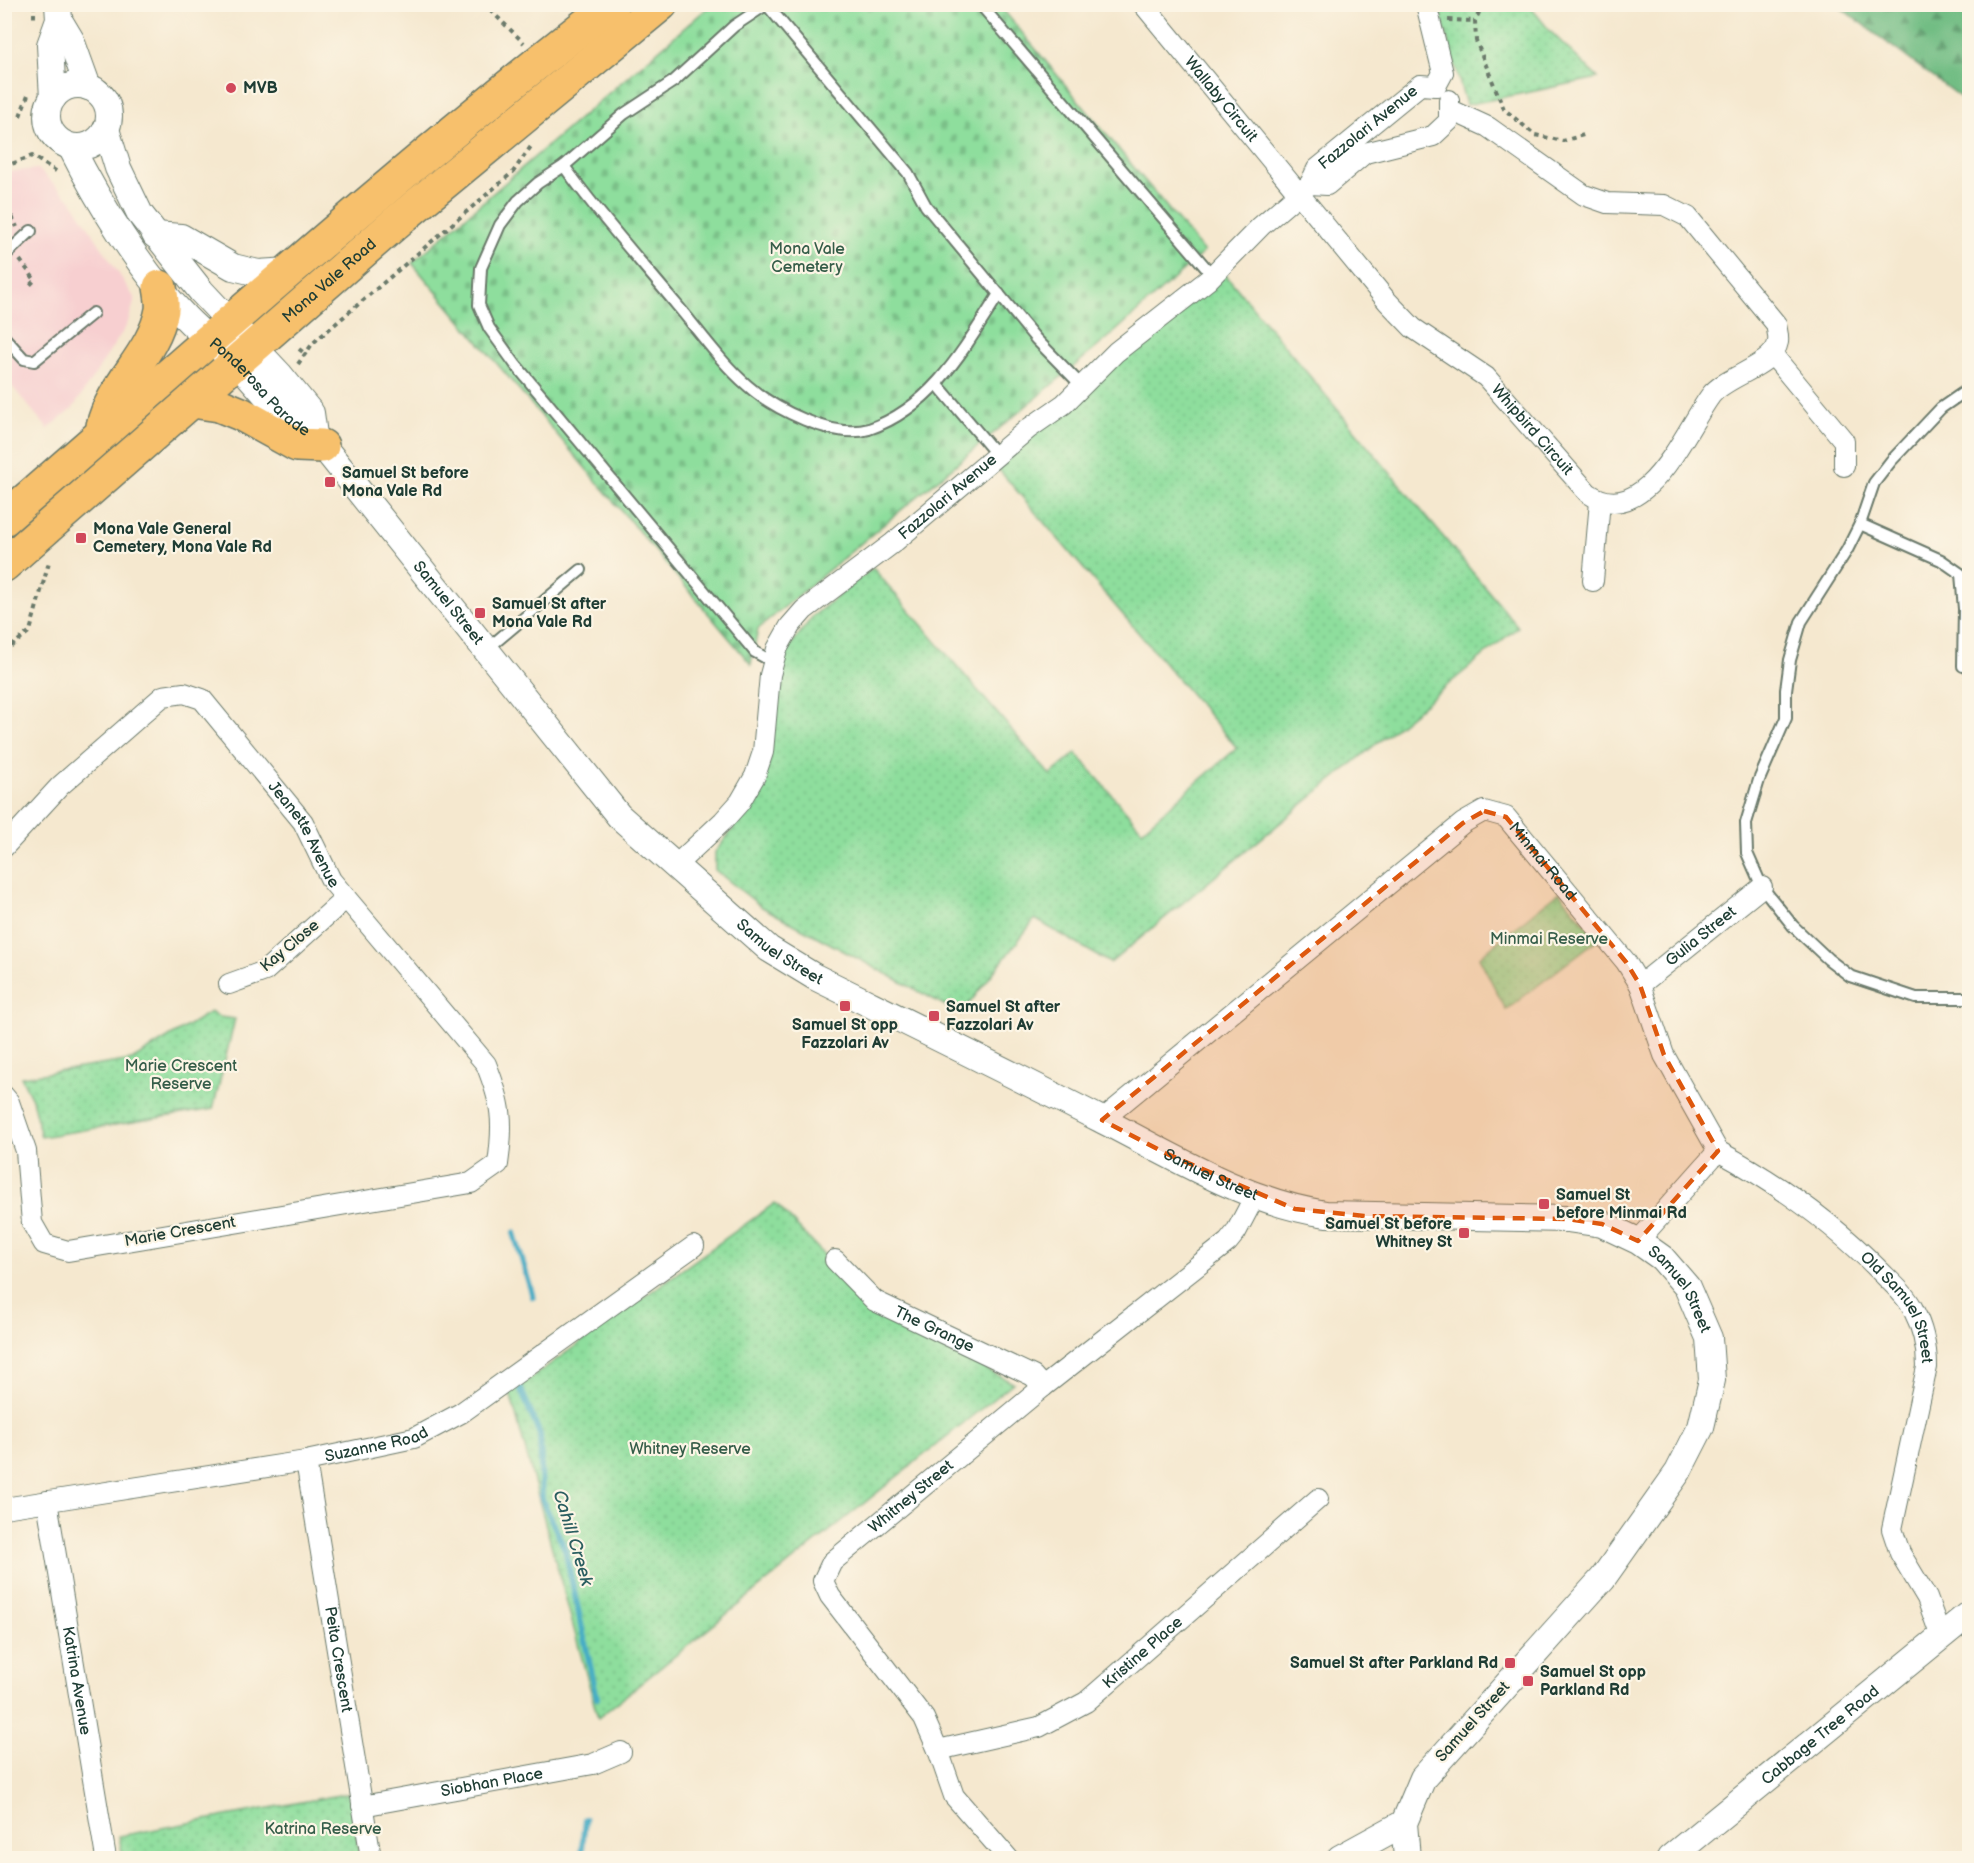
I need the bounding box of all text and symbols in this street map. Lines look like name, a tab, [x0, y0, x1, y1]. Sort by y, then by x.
street label: Wallaby Circuit	[1180, 52, 1262, 146]
place label: MVB	[243, 79, 278, 98]
marker: MVB	[224, 81, 238, 95]
street label: Fazzolari Avenue	[1315, 81, 1422, 173]
street label: Mona Vale Road	[278, 235, 380, 327]
park label: Mona Vale Cemetery	[769, 240, 845, 277]
street label: Ponderosa Parade	[205, 334, 314, 441]
street label: Whipbird Circuit	[1487, 381, 1577, 479]
street label: Fazzolari Avenue	[895, 450, 1001, 544]
place label: Samuel St before Mona Vale Rd	[342, 464, 469, 501]
marker: Samuel St before Mona Vale Rd	[323, 475, 337, 489]
place label: Mona Vale General Cemetery, Mona Vale Rd	[93, 520, 272, 557]
marker: Mona Vale General Cemetery, Mona Vale Rd	[74, 531, 88, 545]
street label: Samuel Street	[409, 557, 488, 649]
place label: Samuel St after Mona Vale Rd	[492, 595, 607, 632]
marker: Samuel St after Mona Vale Rd	[473, 606, 487, 620]
street label: Jeanette Avenue	[264, 777, 344, 892]
street label: Minmai Road	[1505, 818, 1581, 904]
street label: Gulia Street	[1662, 902, 1740, 970]
street label: Samuel Street	[732, 915, 826, 989]
street label: Kay Close	[257, 916, 324, 976]
park label: Minmai Reserve	[1490, 930, 1608, 949]
place label: Samuel St after Fazzolari Av	[946, 998, 1061, 1035]
marker: Samuel St opp Fazzolari Av	[838, 999, 852, 1013]
marker: Samuel St after Fazzolari Av	[927, 1009, 941, 1023]
place label: Samuel St opp Fazzolari Av	[792, 1016, 898, 1053]
park label: Marie Crescent Reserve	[125, 1057, 237, 1094]
street label: Samuel Street	[1160, 1145, 1261, 1205]
place label: Samuel St before Minmai Rd	[1556, 1186, 1687, 1223]
marker: Samuel St before Minmai Rd	[1537, 1197, 1551, 1211]
street label: Marie Crescent	[123, 1213, 237, 1251]
place label: Samuel St before Whitney St	[1325, 1215, 1453, 1252]
marker: Samuel St before Whitney St	[1457, 1226, 1471, 1240]
street label: Samuel Street	[1644, 1242, 1715, 1336]
street label: Old Samuel Street	[1856, 1247, 1936, 1364]
street label: The Grange	[891, 1302, 978, 1356]
street label: Suzanne Road	[323, 1423, 432, 1466]
park label: Whitney Reserve	[629, 1440, 751, 1459]
street label: Whitney Street	[865, 1456, 957, 1537]
water label: Cahill Creek	[549, 1488, 598, 1589]
street label: Peita Crescent	[320, 1605, 356, 1714]
street label: Kristine Place	[1099, 1612, 1187, 1693]
street label: Katrina Avenue	[58, 1625, 95, 1737]
place label: Samuel St after Parkland Rd	[1290, 1654, 1498, 1673]
marker: Samuel St after Parkland Rd	[1503, 1656, 1517, 1670]
place label: Samuel St opp Parkland Rd	[1540, 1663, 1646, 1700]
marker: Samuel St opp Parkland Rd	[1521, 1674, 1535, 1688]
street label: Samuel Street	[1432, 1678, 1514, 1766]
street label: Cabbage Tree Road	[1758, 1682, 1883, 1789]
street label: Siobhan Place	[439, 1764, 545, 1801]
park label: Katrina Reserve	[264, 1820, 382, 1839]

